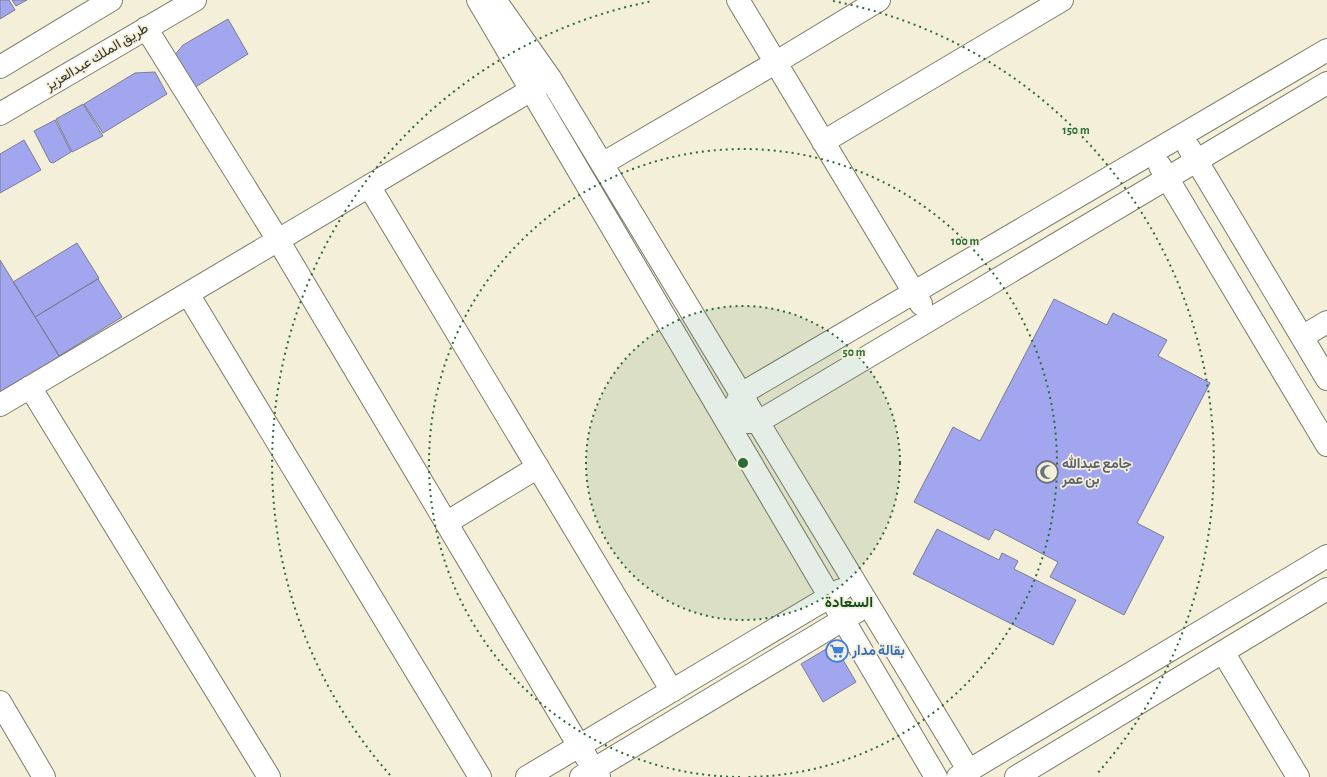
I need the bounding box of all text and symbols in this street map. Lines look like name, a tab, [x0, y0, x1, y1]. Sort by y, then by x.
street label: طريق الملك عبدالعزيز	[42, 21, 151, 95]
text: 150 m	[1062, 124, 1090, 136]
text: 100 m	[951, 235, 979, 247]
text: 50 m	[843, 346, 866, 358]
place label: جامع عبدالله بن عمر	[1061, 454, 1132, 488]
centre of rings	[736, 456, 750, 470]
mosque icon: جامع عبدالله بن عمر	[1034, 459, 1060, 485]
district label: السعادة	[825, 595, 873, 610]
supermarket icon: بقالة مدار	[824, 638, 850, 664]
place label: بقالة مدار	[851, 644, 905, 659]

